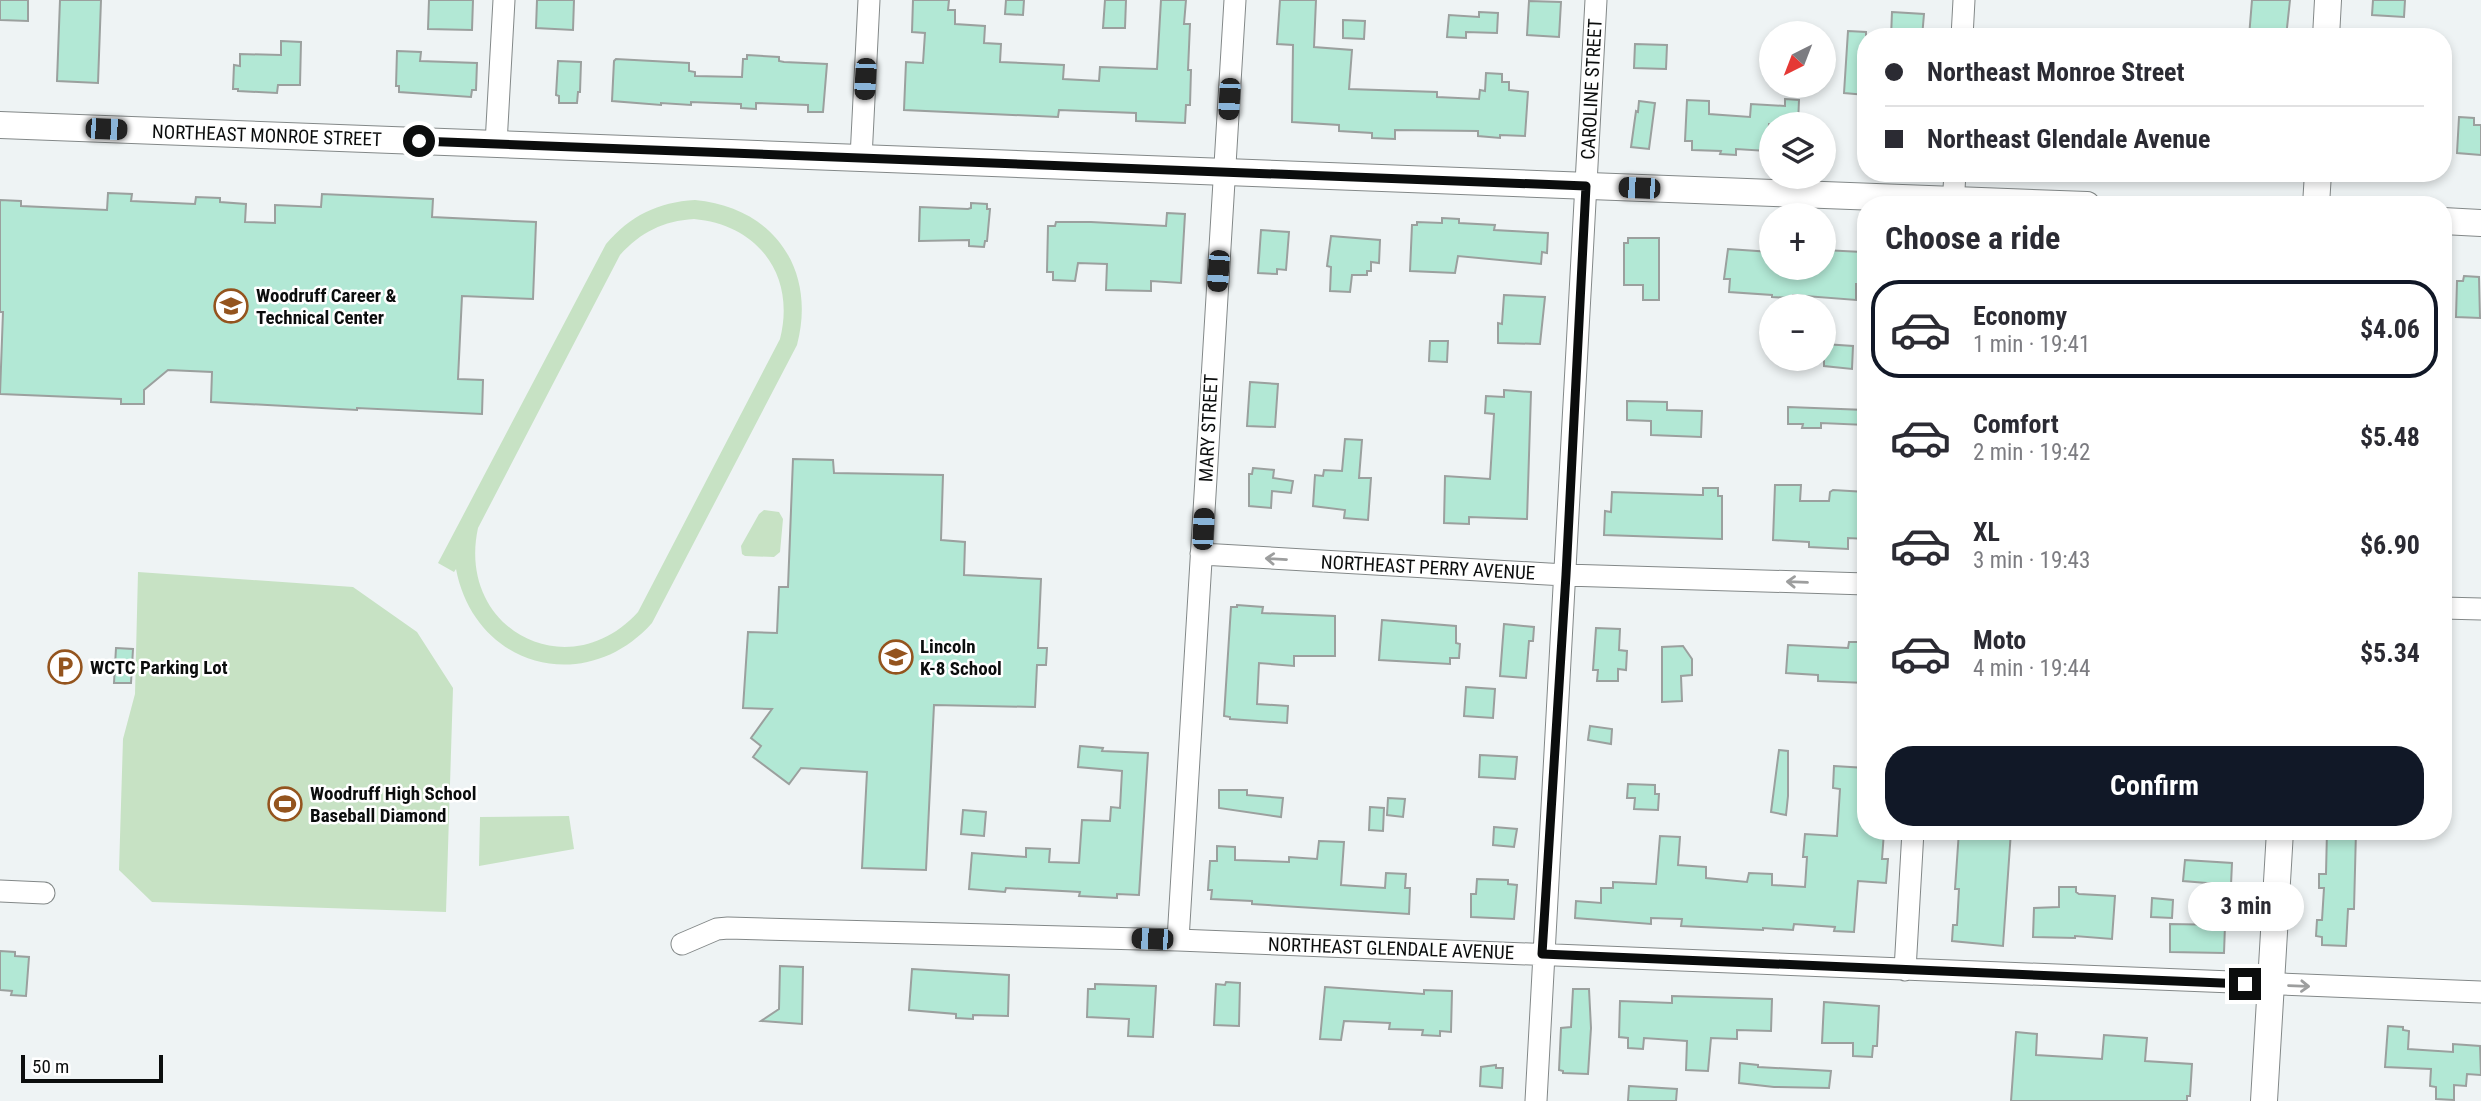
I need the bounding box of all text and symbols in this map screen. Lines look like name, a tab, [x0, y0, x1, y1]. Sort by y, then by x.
street label: CAROLINE STREET	[1576, 18, 1607, 160]
north arrow	[1759, 21, 1836, 98]
map controls	[1759, 21, 1836, 371]
car	[854, 57, 877, 101]
text: Northeast Monroe Street	[1927, 57, 2185, 87]
car	[1218, 77, 1241, 121]
button: layers	[1759, 112, 1836, 189]
car	[85, 118, 128, 140]
street label: NORTHEAST MONROE STREET	[152, 120, 382, 151]
text: Northeast Glendale Avenue	[1927, 124, 2210, 154]
route start	[403, 125, 435, 157]
car	[1618, 177, 1661, 199]
button: +	[1759, 203, 1836, 280]
text: Choose a ride	[1885, 219, 2060, 257]
car	[1207, 249, 1230, 293]
place label: Woodruff Career & Technical Center	[256, 284, 396, 329]
school or university icon: Woodruff Career & Technical Center	[212, 287, 250, 325]
button: −	[1759, 294, 1836, 371]
icon: car	[1889, 298, 1952, 361]
text: Economy	[1973, 301, 2067, 331]
text: $4.06	[2360, 314, 2420, 344]
text: 1 min · 19:41	[1973, 331, 2090, 358]
street label: MARY STREET	[1194, 373, 1223, 483]
icon: car	[1889, 406, 1952, 469]
text: Comfort	[1973, 409, 2059, 439]
text: $5.48	[2360, 422, 2420, 452]
text: 2 min · 19:42	[1973, 439, 2090, 466]
car	[1192, 507, 1215, 551]
icon: car	[1889, 514, 1952, 577]
text: XL	[1973, 517, 2000, 547]
text: $6.90	[2360, 530, 2420, 560]
text: 3 min · 19:43	[1973, 547, 2090, 574]
street label: NORTHEAST PERRY AVENUE	[1320, 550, 1536, 585]
one-way arrow	[1265, 552, 1288, 565]
one-way arrow	[1786, 576, 1809, 589]
icon: car	[1889, 622, 1952, 685]
text: Moto	[1973, 625, 2026, 655]
place label: Lincoln K-8 School	[920, 635, 1002, 680]
school or university icon: Lincoln K-8 School	[877, 638, 915, 676]
text: $5.34	[2360, 638, 2420, 668]
parking icon: WCTC Parking Lot	[46, 648, 84, 686]
text: 4 min · 19:44	[1973, 655, 2090, 682]
place label: WCTC Parking Lot	[90, 656, 228, 679]
button: Confirm	[1885, 746, 2424, 826]
place label: Woodruff High School Baseball Diamond	[310, 782, 477, 827]
sports icon: Woodruff High School Baseball Diamond	[266, 785, 304, 823]
callout: 3 min	[2187, 883, 2303, 932]
text: 3 min	[2220, 893, 2272, 920]
car	[1131, 928, 1174, 950]
street label: NORTHEAST GLENDALE AVENUE	[1267, 933, 1515, 964]
route end	[2229, 968, 2261, 1000]
one-way arrow	[2287, 979, 2310, 992]
scale bar	[21, 1052, 163, 1084]
text: 50 m	[32, 1055, 69, 1078]

